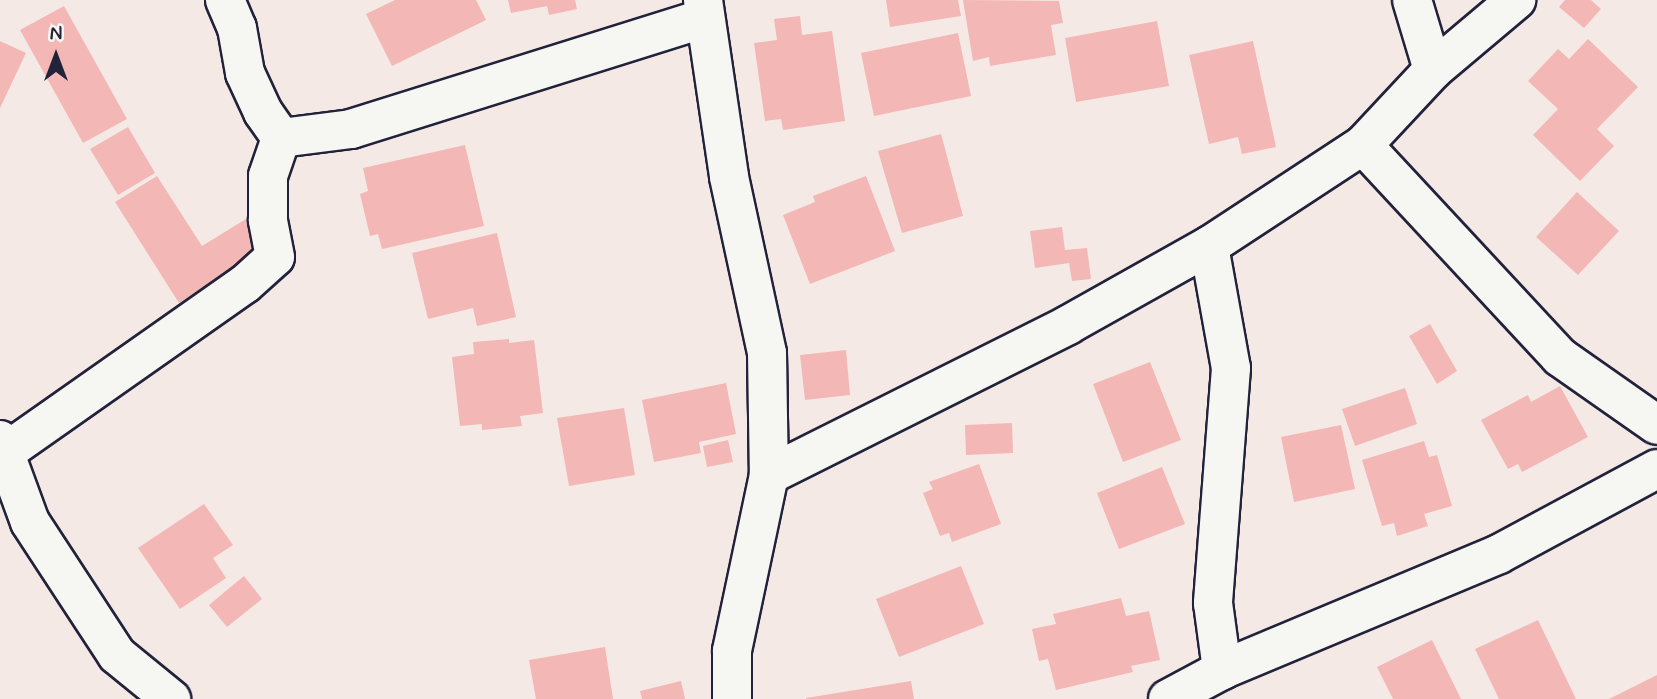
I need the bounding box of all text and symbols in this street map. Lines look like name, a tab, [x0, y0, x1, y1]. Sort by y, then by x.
north arrow	[21, 21, 91, 91]
text: N	[50, 22, 62, 47]

